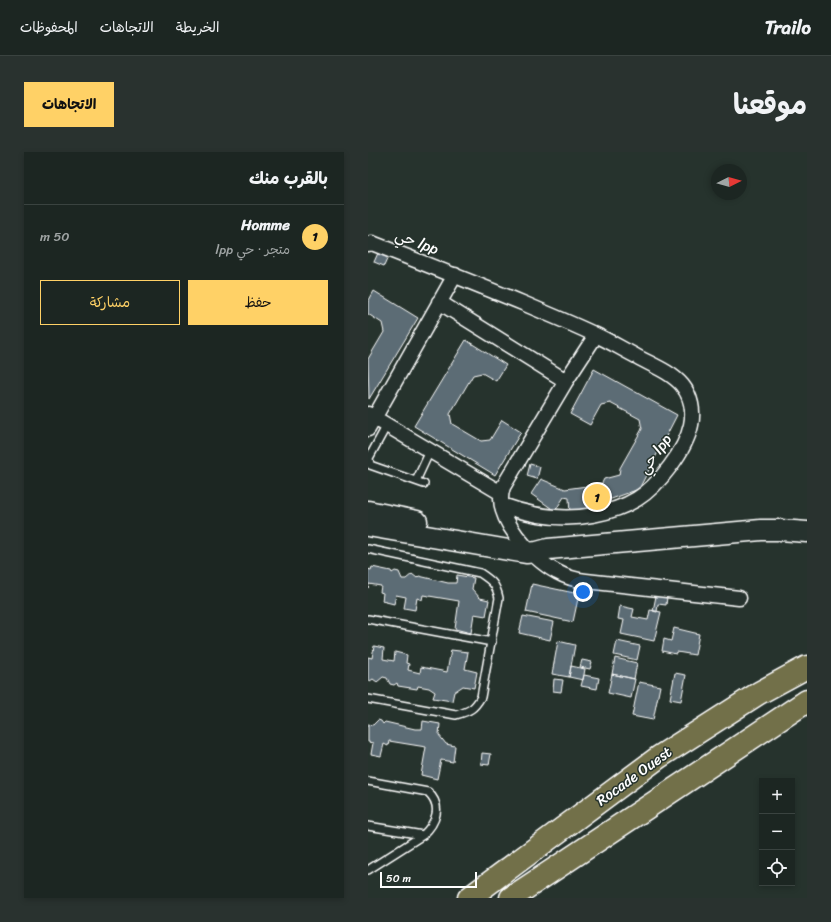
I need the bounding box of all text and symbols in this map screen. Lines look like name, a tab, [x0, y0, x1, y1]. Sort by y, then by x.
text: Trailo	[765, 11, 811, 44]
text: المحفوظات	[20, 15, 78, 40]
text: الاتجاهات	[100, 15, 154, 40]
text: الخريطة	[176, 15, 219, 40]
text: موقعنا	[733, 80, 807, 129]
button: الاتجاهات	[24, 82, 114, 127]
text: بالقرب منك	[249, 163, 328, 193]
north arrow	[711, 164, 747, 200]
text: Homme	[241, 212, 290, 238]
street label: حي lpp	[391, 222, 443, 262]
text: 50 m	[40, 225, 70, 248]
text: 1	[312, 225, 318, 248]
text: متجر · حي lpp	[216, 238, 290, 261]
button: مشاركة	[40, 280, 180, 325]
button: حفظ	[188, 280, 328, 325]
street label: حي lpp	[631, 428, 679, 480]
pin: 1	[584, 482, 610, 512]
your location	[573, 582, 593, 602]
street label: Rocade Ouest	[590, 739, 678, 813]
map controls	[759, 778, 795, 886]
button: +	[759, 778, 795, 814]
button: −	[759, 814, 795, 850]
button: locate	[759, 850, 795, 886]
text: 50 m	[386, 869, 411, 888]
scale bar	[380, 870, 477, 889]

